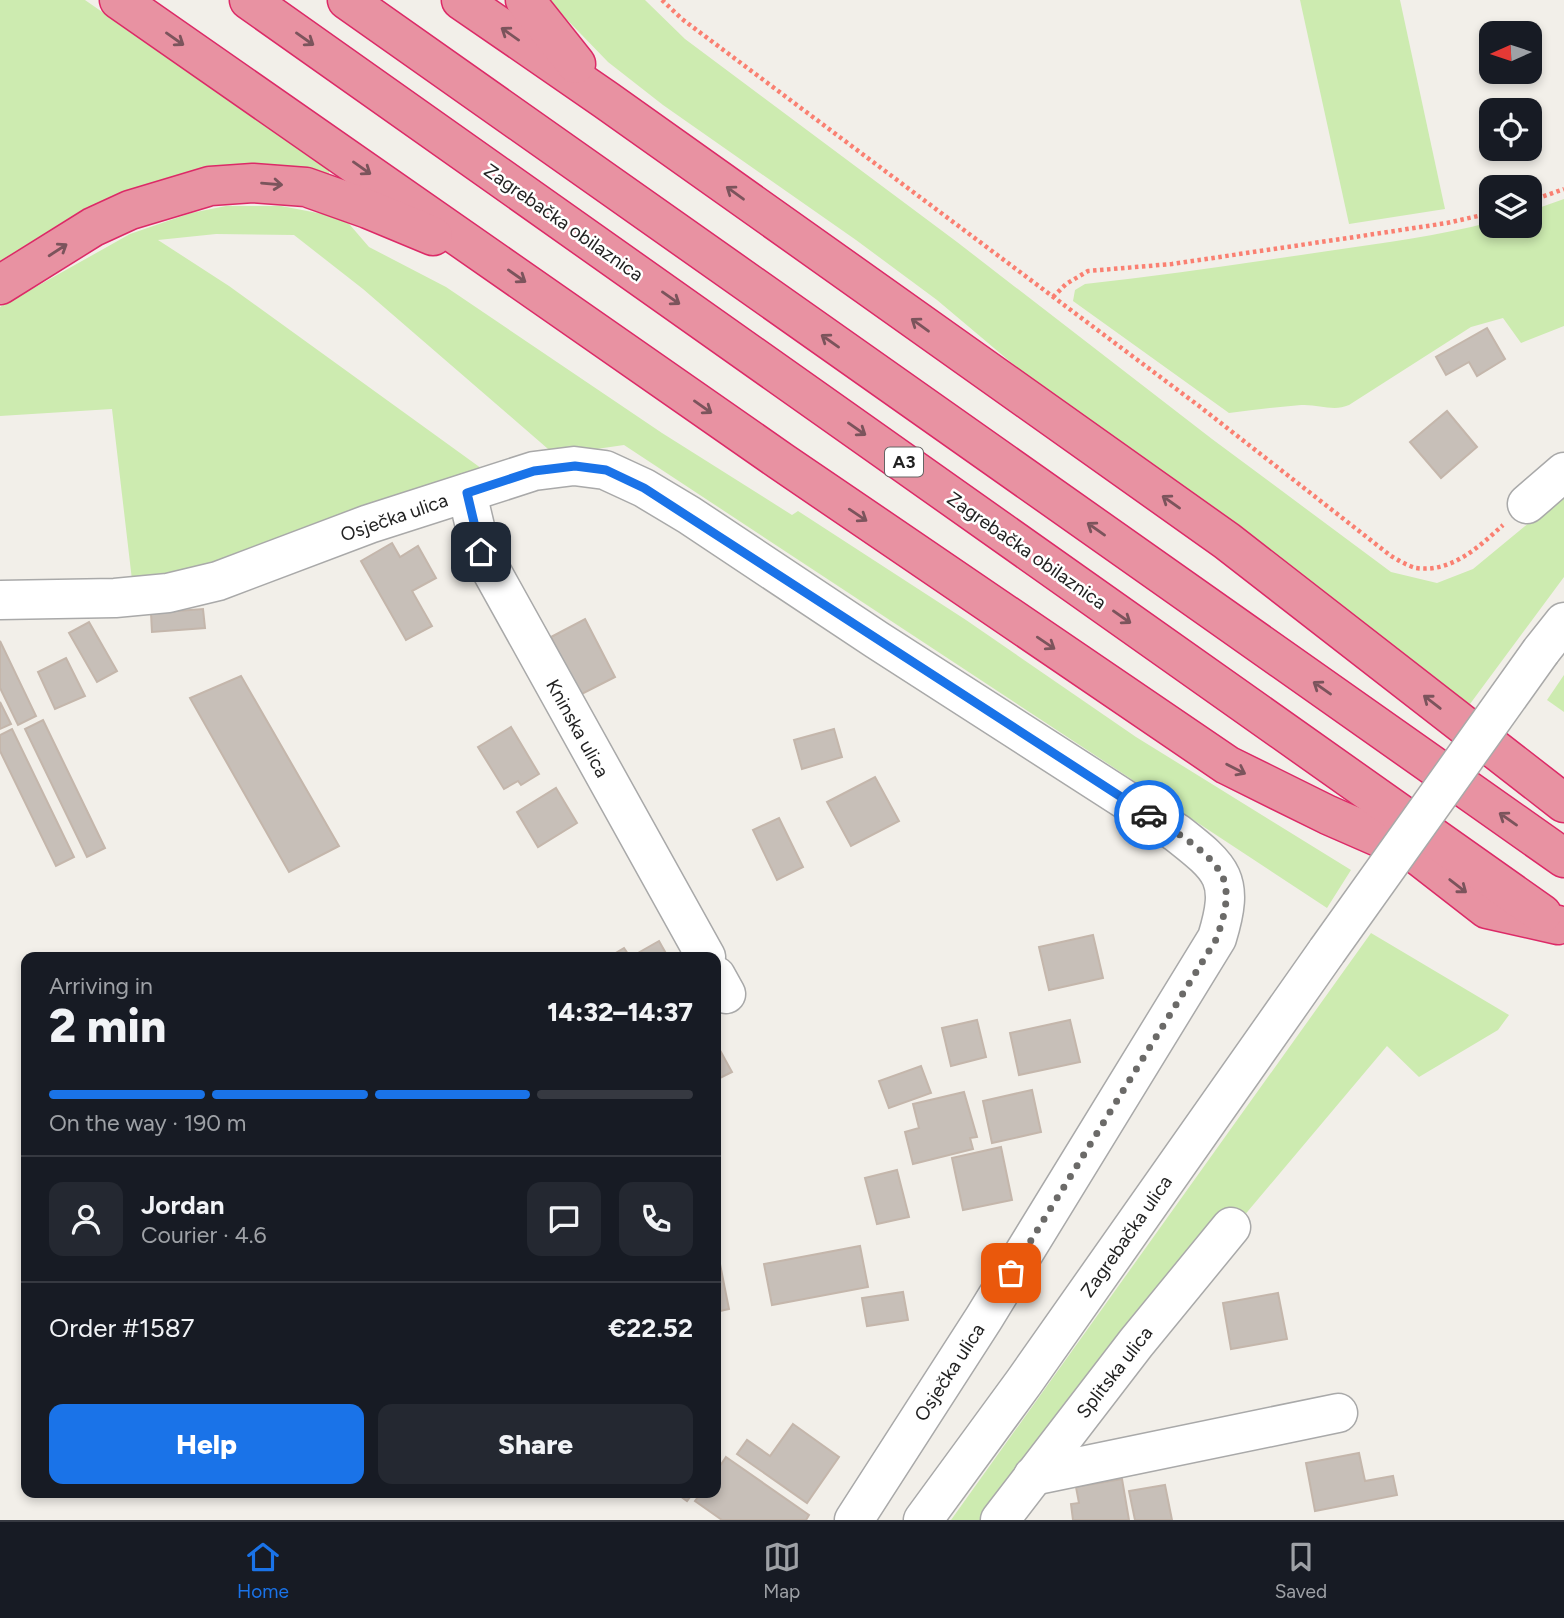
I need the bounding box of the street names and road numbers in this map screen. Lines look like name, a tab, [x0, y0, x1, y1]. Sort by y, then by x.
street label: Zagrebačka obilaznica	[480, 159, 648, 286]
road number: A3	[885, 448, 923, 476]
street label: Zagrebačka obilaznica	[943, 487, 1111, 614]
street label: Osječka ulica	[338, 488, 451, 547]
street label: Kninska ulica	[541, 675, 614, 781]
street label: Zagrebačka ulica	[1076, 1171, 1177, 1302]
street label: Osječka ulica	[909, 1319, 990, 1425]
street label: Splitska ulica	[1071, 1322, 1157, 1423]

